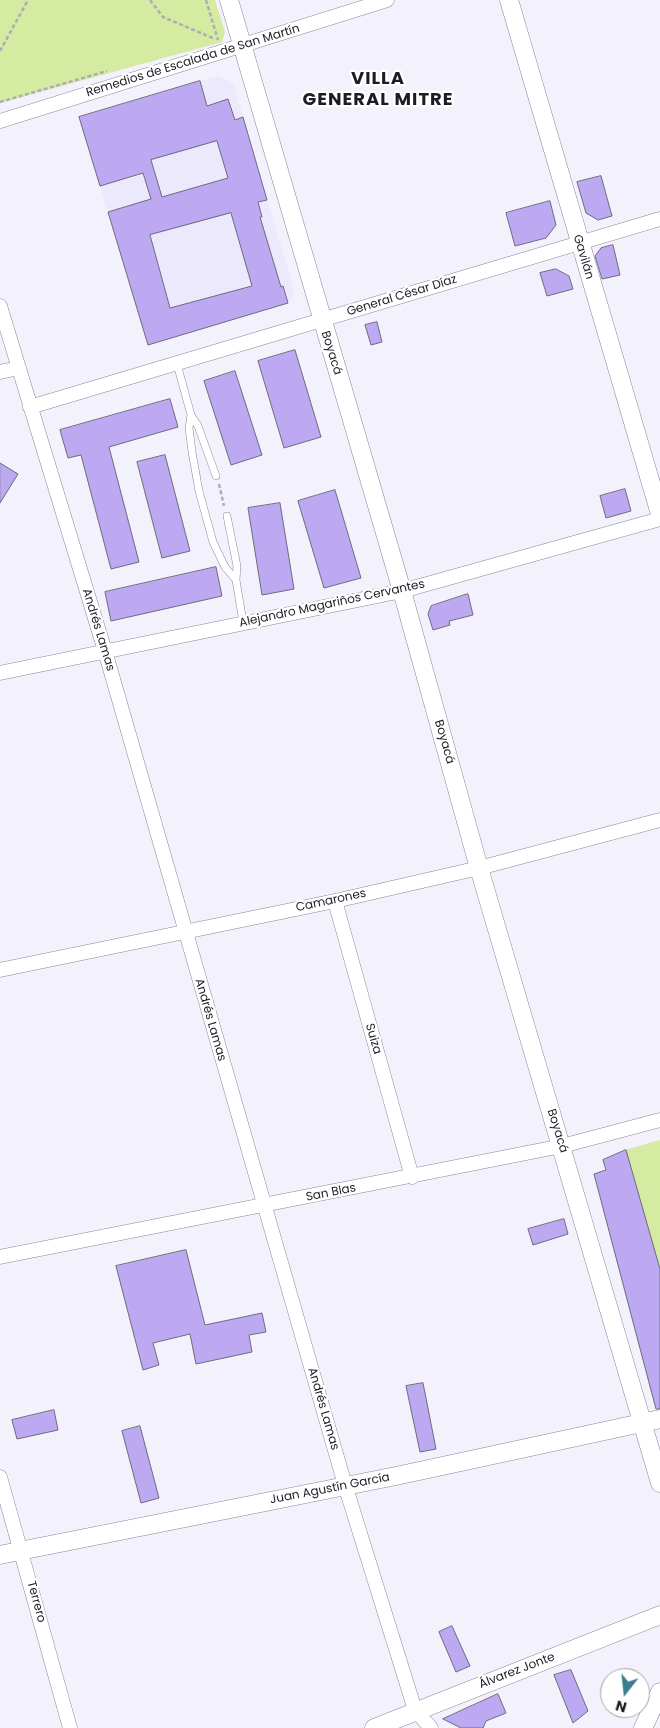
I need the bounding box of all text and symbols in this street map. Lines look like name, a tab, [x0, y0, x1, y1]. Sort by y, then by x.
street label: Remedios de Escalada de San Martín	[84, 22, 302, 100]
district label: VILLA GENERAL MITRE	[301, 68, 455, 110]
street label: Gavilán	[569, 233, 597, 281]
street label: General César Díaz	[345, 272, 459, 320]
street label: Boyacá	[317, 329, 345, 377]
street label: Alejandro Magariños Cervantes	[238, 577, 426, 631]
street label: Andrés Lamas	[79, 587, 117, 673]
street label: Boyacá	[431, 718, 457, 766]
street label: Camarones	[295, 887, 367, 915]
street label: Andrés Lamas	[191, 977, 229, 1063]
street label: Suiza	[362, 1022, 384, 1056]
street label: Boyacá	[543, 1107, 571, 1155]
street label: San Blas	[305, 1181, 357, 1205]
street label: Andrés Lamas	[304, 1366, 342, 1452]
street label: Juan Agustín García	[269, 1470, 391, 1508]
street label: Terrero	[24, 1580, 48, 1624]
street label: Álvarez Jonte	[477, 1650, 557, 1692]
north arrow	[600, 1668, 650, 1718]
text: N	[613, 1695, 629, 1718]

